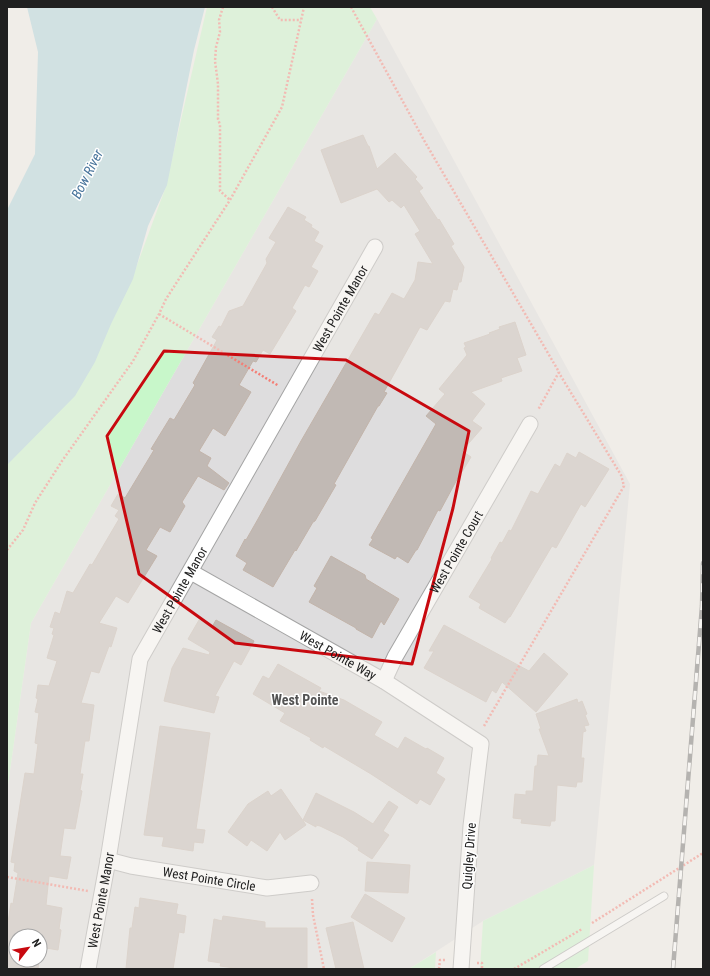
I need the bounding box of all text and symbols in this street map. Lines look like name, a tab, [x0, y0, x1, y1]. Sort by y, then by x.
water label: Bow River	[68, 146, 107, 201]
street label: West Pointe Manor	[309, 262, 371, 354]
street label: West Pointe Court	[426, 508, 486, 596]
street label: West Pointe Manor	[149, 544, 210, 636]
street label: West Pointe Way	[297, 627, 380, 683]
district label: West Pointe	[271, 692, 339, 708]
street label: Quigley Drive	[459, 822, 479, 890]
street label: West Pointe Manor	[84, 851, 117, 949]
street label: West Pointe Circle	[162, 864, 257, 894]
north arrow	[8, 928, 48, 968]
text: N	[29, 937, 44, 950]

